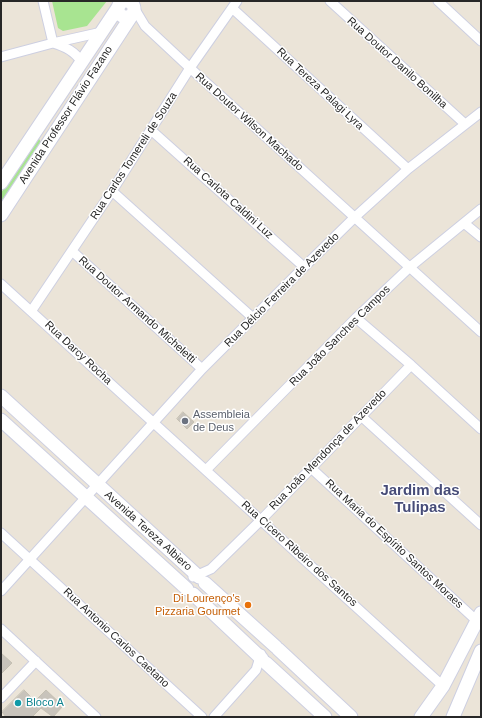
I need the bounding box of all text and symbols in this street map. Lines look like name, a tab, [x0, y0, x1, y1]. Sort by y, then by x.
street label: Rua Doutor Danilo Bonilha	[344, 15, 450, 111]
street label: Avenida Professor Flávio Fazano	[16, 44, 116, 186]
street label: Rua Tereza Palagi Lyra	[274, 45, 366, 133]
street label: Rua Doutor Wilson Machado	[192, 70, 306, 174]
street label: Rua Carlos Tomereli de Souza	[88, 90, 180, 222]
street label: Rua Carlota Caldini Luz	[180, 154, 276, 242]
street label: Rua Délcio Ferreira de Azevedo	[222, 230, 342, 350]
street label: Rua Doutor Armando Micheletti	[76, 254, 198, 366]
street label: Rua João Sanches Campos	[287, 283, 393, 389]
street label: Rua Darcy Rocha	[42, 319, 114, 387]
street label: Rua João Mendonça de Azevedo	[267, 387, 389, 513]
place label: Assembleia de Deus	[193, 408, 250, 434]
marker: Assembleia de Deus	[180, 416, 190, 426]
street label: Rua Maria do Espírito Santos Moraes	[322, 477, 466, 611]
district label: Jardim das Tulipas	[380, 482, 460, 517]
street label: Avenida Tereza Albiero	[102, 488, 194, 574]
street label: Rua Cícero Ribeiro dos Santos	[238, 498, 360, 610]
street label: Rua Antonio Carlos Caetano	[60, 585, 172, 691]
place label: Di Lourenço's Pizzaria Gourmet	[155, 592, 240, 618]
marker: Di Lourenço's Pizzaria Gourmet	[243, 600, 253, 610]
place label: Bloco A	[26, 696, 64, 710]
marker: Bloco A	[13, 698, 23, 708]

